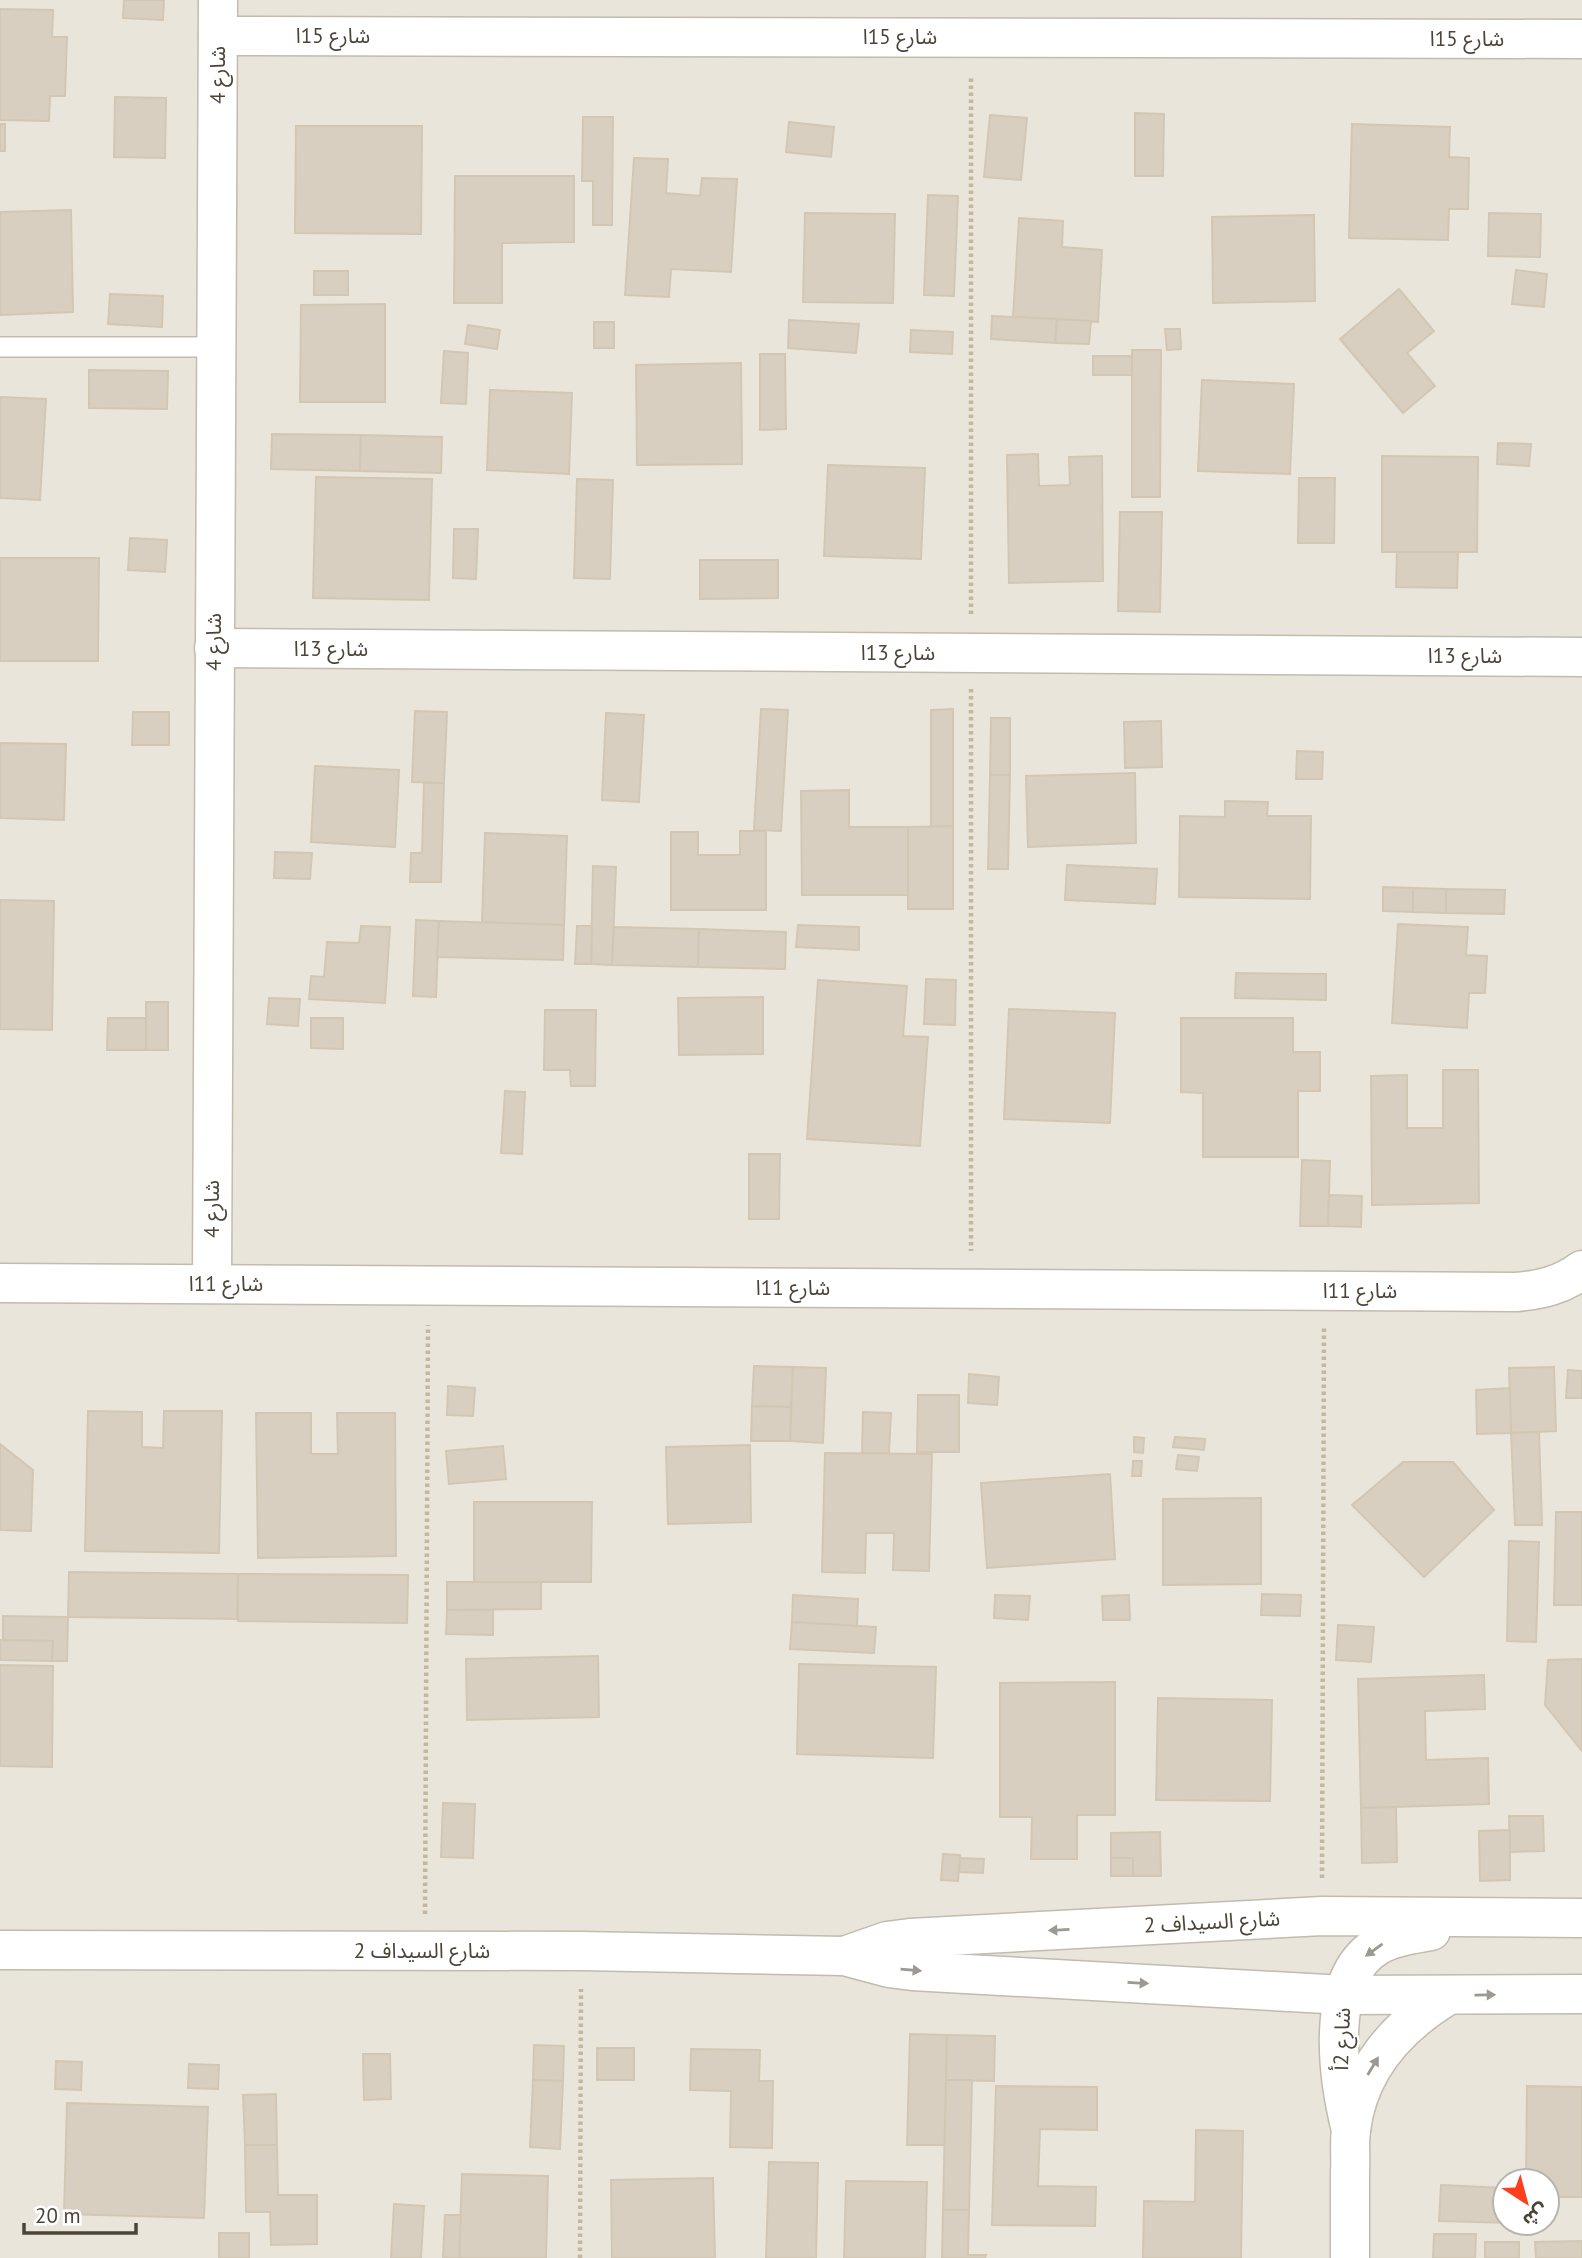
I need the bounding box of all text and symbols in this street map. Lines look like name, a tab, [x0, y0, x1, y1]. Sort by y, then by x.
street label: شارع 15ا	[296, 22, 370, 51]
street label: شارع 15ا	[863, 23, 937, 52]
street label: شارع 15ا	[1430, 25, 1504, 54]
street label: شارع 4	[204, 46, 233, 104]
street label: شارع 4	[200, 613, 229, 671]
street label: شارع 13ا	[294, 635, 368, 664]
street label: شارع 13ا	[861, 639, 935, 668]
street label: شارع 13ا	[1428, 642, 1502, 671]
street label: شارع 4	[198, 1180, 227, 1238]
street label: شارع 11ا	[189, 1270, 263, 1299]
street label: شارع 11ا	[756, 1274, 830, 1303]
street label: شارع 11ا	[1323, 1277, 1397, 1306]
street label: شارع السيداف 2	[1143, 1904, 1281, 1941]
one-way arrow	[1047, 1925, 1069, 1936]
street label: شارع السيداف 2	[354, 1937, 490, 1966]
one-way arrow	[1364, 1943, 1383, 1957]
one-way arrow	[900, 1965, 922, 1976]
one-way arrow	[1127, 1978, 1149, 1989]
one-way arrow	[1475, 1990, 1497, 2001]
street label: شارع 2أ	[1327, 2007, 1358, 2071]
one-way arrow	[1367, 2056, 1380, 2075]
north arrow	[1491, 2167, 1561, 2237]
scale bar	[24, 2192, 136, 2236]
text: ش	[1518, 2198, 1554, 2233]
text: 20 m	[35, 2202, 81, 2229]

